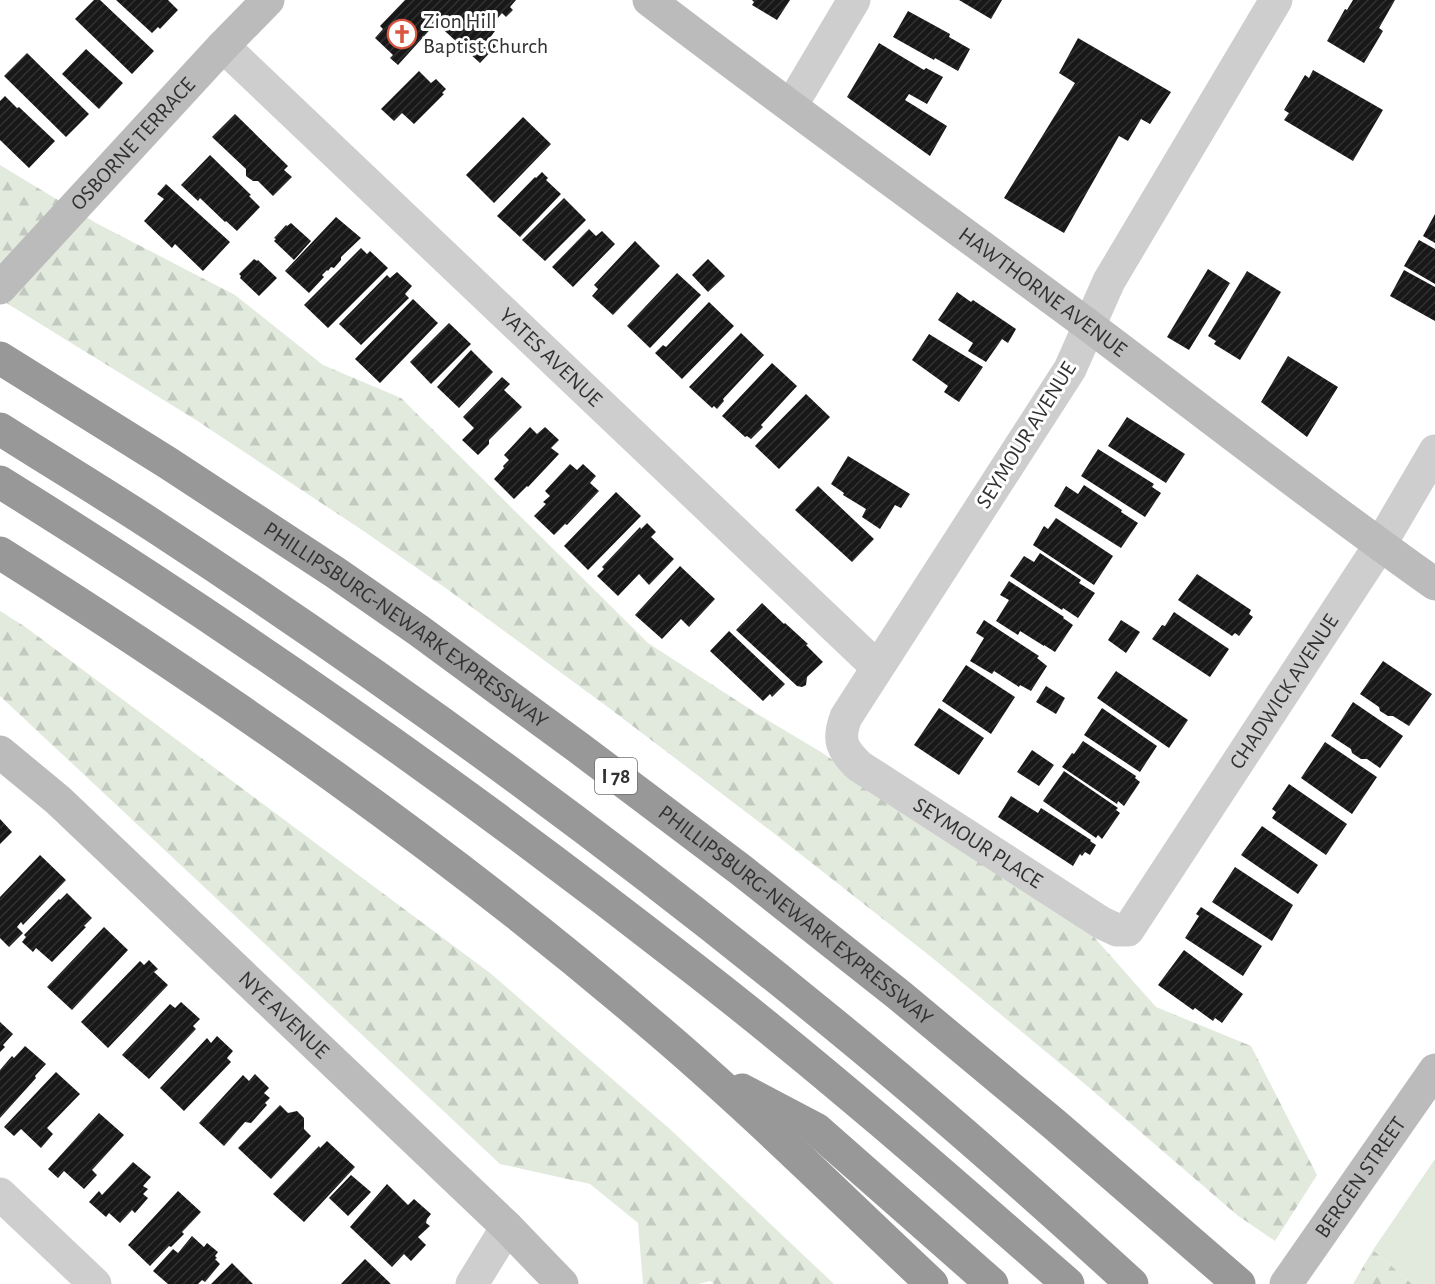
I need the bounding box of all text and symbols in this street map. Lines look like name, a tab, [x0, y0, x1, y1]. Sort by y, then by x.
place label: Zion Hill Baptist Church	[423, 10, 548, 57]
church icon: Zion Hill Baptist Church	[386, 18, 418, 50]
street label: OSBORNE TERRACE	[66, 73, 199, 215]
street label: HAWTHORNE AVENUE	[955, 223, 1131, 361]
street label: YATES AVENUE	[495, 304, 607, 411]
street label: SEYMOUR AVENUE	[972, 358, 1080, 512]
street label: PHILLIPSBURG-NEWARK EXPRESSWAY	[260, 518, 552, 733]
street label: CHADWICK AVENUE	[1225, 610, 1343, 773]
road number: I 78	[595, 758, 637, 794]
street label: SEYMOUR PLACE	[910, 793, 1047, 893]
street label: PHILLIPSBURG-NEWARK EXPRESSWAY	[654, 801, 937, 1030]
street label: NYE AVENUE	[234, 967, 334, 1063]
street label: BERGEN STREET	[1311, 1113, 1410, 1242]

